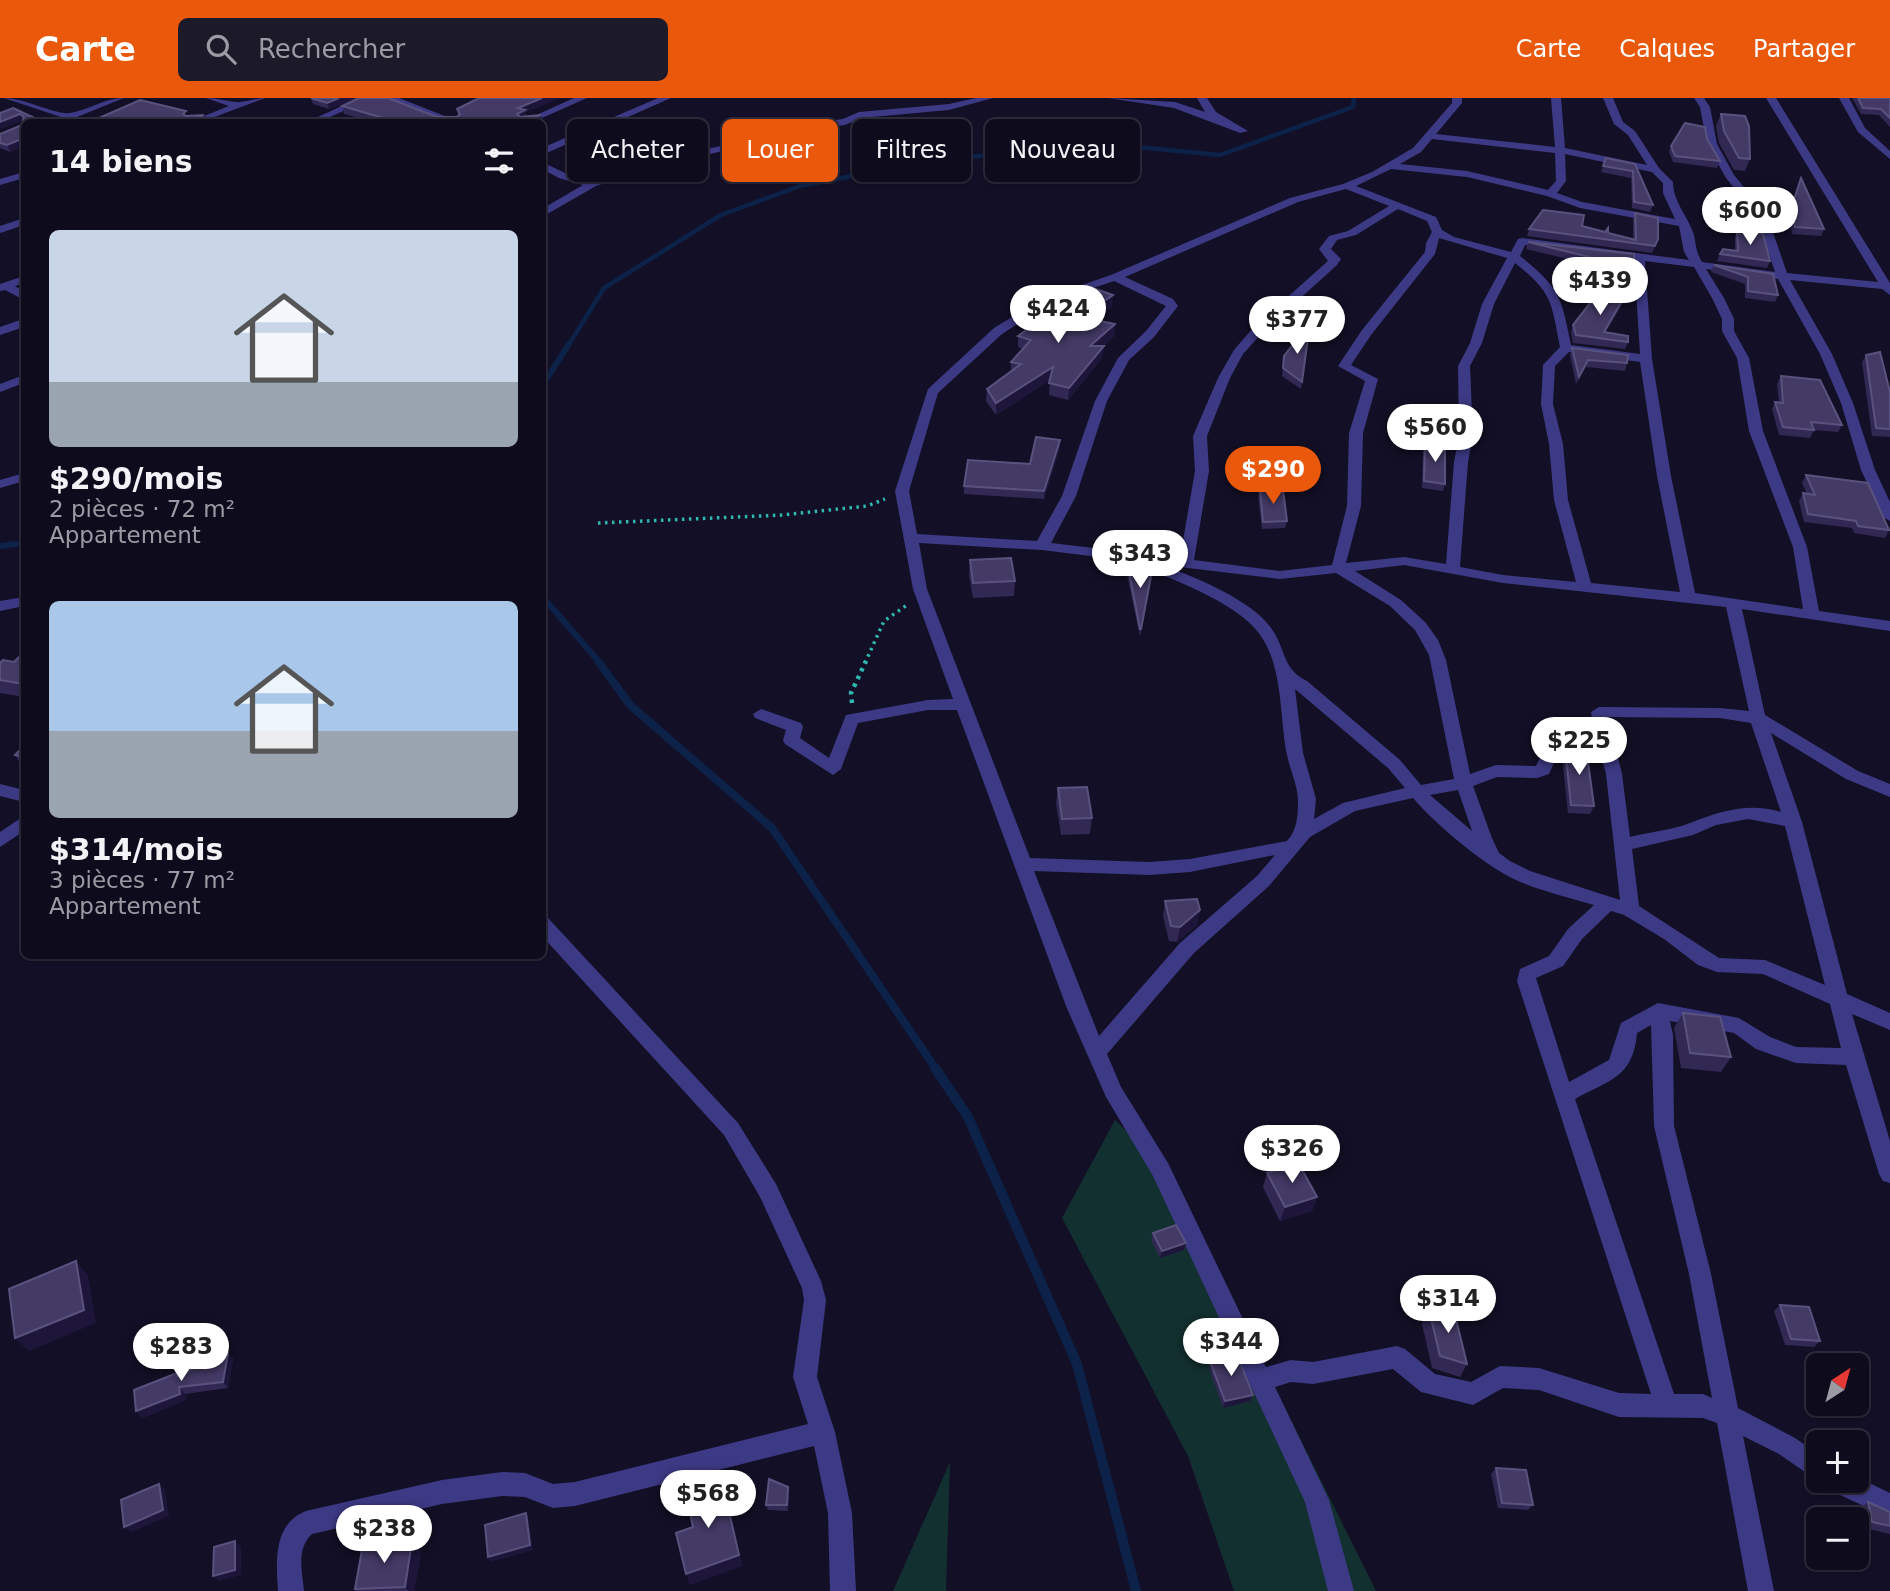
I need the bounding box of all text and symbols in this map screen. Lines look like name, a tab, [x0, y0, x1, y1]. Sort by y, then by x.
search box	[178, 18, 668, 81]
text: Carte	[35, 30, 136, 69]
icon: search	[202, 30, 240, 68]
text: Rechercher	[258, 34, 405, 64]
text: Carte	[1516, 35, 1581, 63]
text: Calques	[1619, 35, 1715, 63]
text: Partager	[1753, 35, 1855, 63]
chip: Acheter	[567, 119, 708, 182]
chip: Louer	[722, 119, 838, 182]
chip: Filtres	[852, 119, 971, 182]
chip: Nouveau	[985, 119, 1140, 182]
icon: filters	[480, 142, 518, 180]
text: 14 biens	[49, 144, 193, 179]
pin: $600	[1709, 188, 1791, 247]
text: $600	[1718, 197, 1782, 223]
pin: $439	[1559, 258, 1641, 317]
text: $439	[1568, 267, 1632, 293]
icon: home	[221, 275, 347, 401]
pin: $424	[1017, 286, 1099, 345]
text: $424	[1026, 295, 1090, 321]
pin: $377	[1256, 296, 1338, 356]
text: $377	[1265, 306, 1329, 332]
pin: $560	[1394, 404, 1476, 464]
text: $560	[1403, 414, 1467, 440]
pin: $290	[1232, 446, 1314, 506]
text: $290	[1241, 456, 1305, 482]
text: $290/mois	[49, 461, 223, 496]
text: 2 pièces · 72 m²	[49, 496, 235, 522]
text: Appartement	[49, 522, 201, 548]
pin: $343	[1099, 531, 1181, 590]
text: $343	[1108, 540, 1172, 566]
icon: home	[221, 646, 347, 772]
pin: $225	[1538, 718, 1620, 777]
text: $225	[1547, 727, 1611, 753]
text: $314/mois	[49, 832, 223, 867]
text: 3 pièces · 77 m²	[49, 867, 235, 893]
text: Appartement	[49, 893, 201, 919]
pin: $326	[1251, 1126, 1333, 1185]
text: $326	[1260, 1135, 1324, 1161]
pin: $314	[1407, 1276, 1489, 1335]
text: $314	[1416, 1285, 1480, 1311]
pin: $344	[1190, 1318, 1272, 1378]
pin: $283	[140, 1324, 222, 1383]
text: $344	[1199, 1328, 1263, 1354]
text: $283	[149, 1333, 213, 1359]
north arrow	[1806, 1353, 1869, 1416]
map controls	[1806, 1353, 1869, 1570]
button: +	[1806, 1430, 1869, 1493]
pin: $568	[667, 1470, 749, 1530]
text: $568	[676, 1480, 740, 1506]
pin: $238	[343, 1506, 425, 1565]
button: −	[1806, 1507, 1869, 1570]
text: $238	[352, 1515, 416, 1541]

